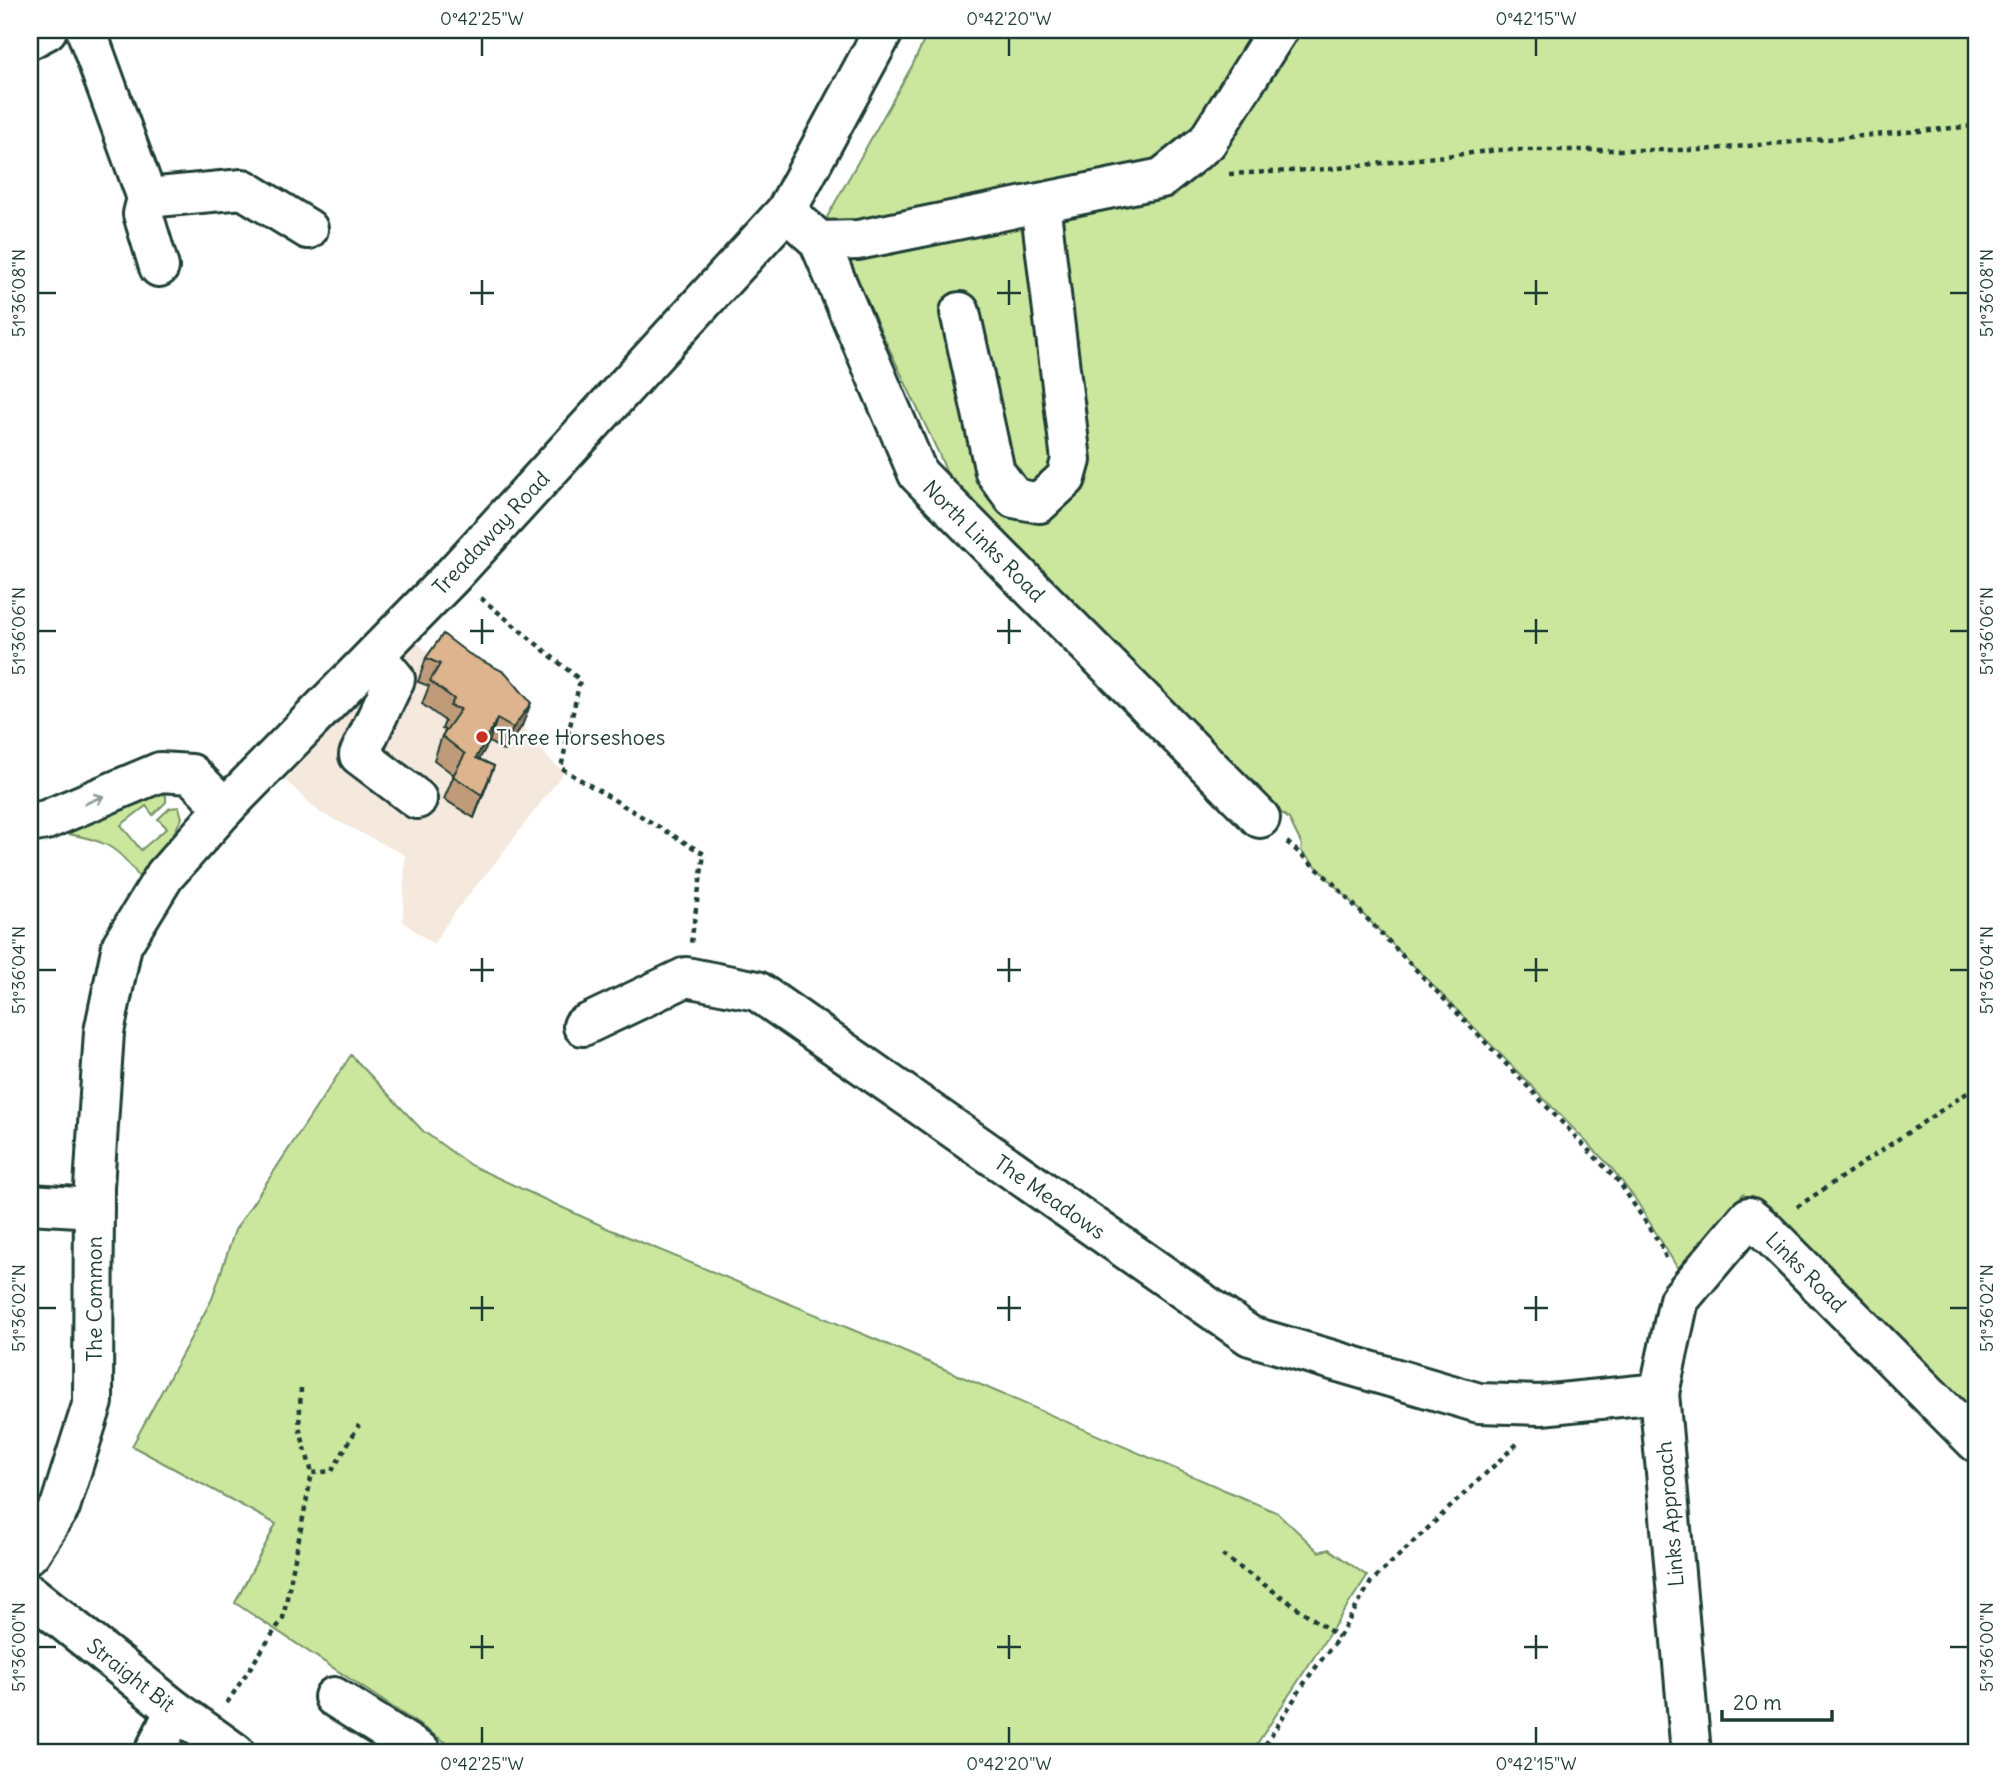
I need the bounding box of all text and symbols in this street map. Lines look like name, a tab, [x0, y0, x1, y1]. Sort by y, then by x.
text: 0°42'25"W	[440, 7, 524, 30]
text: 0°42'20"W	[966, 7, 1052, 30]
text: 0°42'15"W	[1495, 7, 1577, 30]
text: 51°36'08"N	[7, 249, 30, 337]
text: 51°36'08"N	[1975, 249, 1998, 337]
street label: Treadaway Road	[427, 465, 555, 601]
street label: North Links Road	[917, 474, 1051, 608]
text: 51°36'06"N	[7, 587, 30, 675]
text: 51°36'06"N	[1975, 587, 1998, 675]
place label: Three Horseshoes	[496, 724, 665, 751]
marker: Three Horseshoes	[474, 729, 490, 745]
one-way arrow	[82, 793, 104, 806]
text: 51°36'04"N	[7, 926, 30, 1014]
text: 51°36'04"N	[1975, 926, 1998, 1014]
street label: The Meadows	[989, 1149, 1111, 1245]
street label: Links Road	[1760, 1226, 1852, 1318]
street label: The Common	[81, 1236, 108, 1362]
text: 51°36'02"N	[7, 1264, 30, 1352]
text: 51°36'02"N	[1975, 1264, 1998, 1352]
street label: Links Approach	[1650, 1440, 1690, 1588]
text: 51°36'00"N	[7, 1602, 30, 1692]
text: 51°36'00"N	[1975, 1602, 1998, 1692]
street label: Straight Bit	[81, 1632, 181, 1718]
scale bar	[1722, 1678, 1833, 1722]
text: 20 m	[1733, 1689, 1782, 1716]
text: 0°42'25"W	[440, 1752, 524, 1775]
text: 0°42'20"W	[966, 1752, 1052, 1775]
text: 0°42'15"W	[1495, 1752, 1577, 1775]

